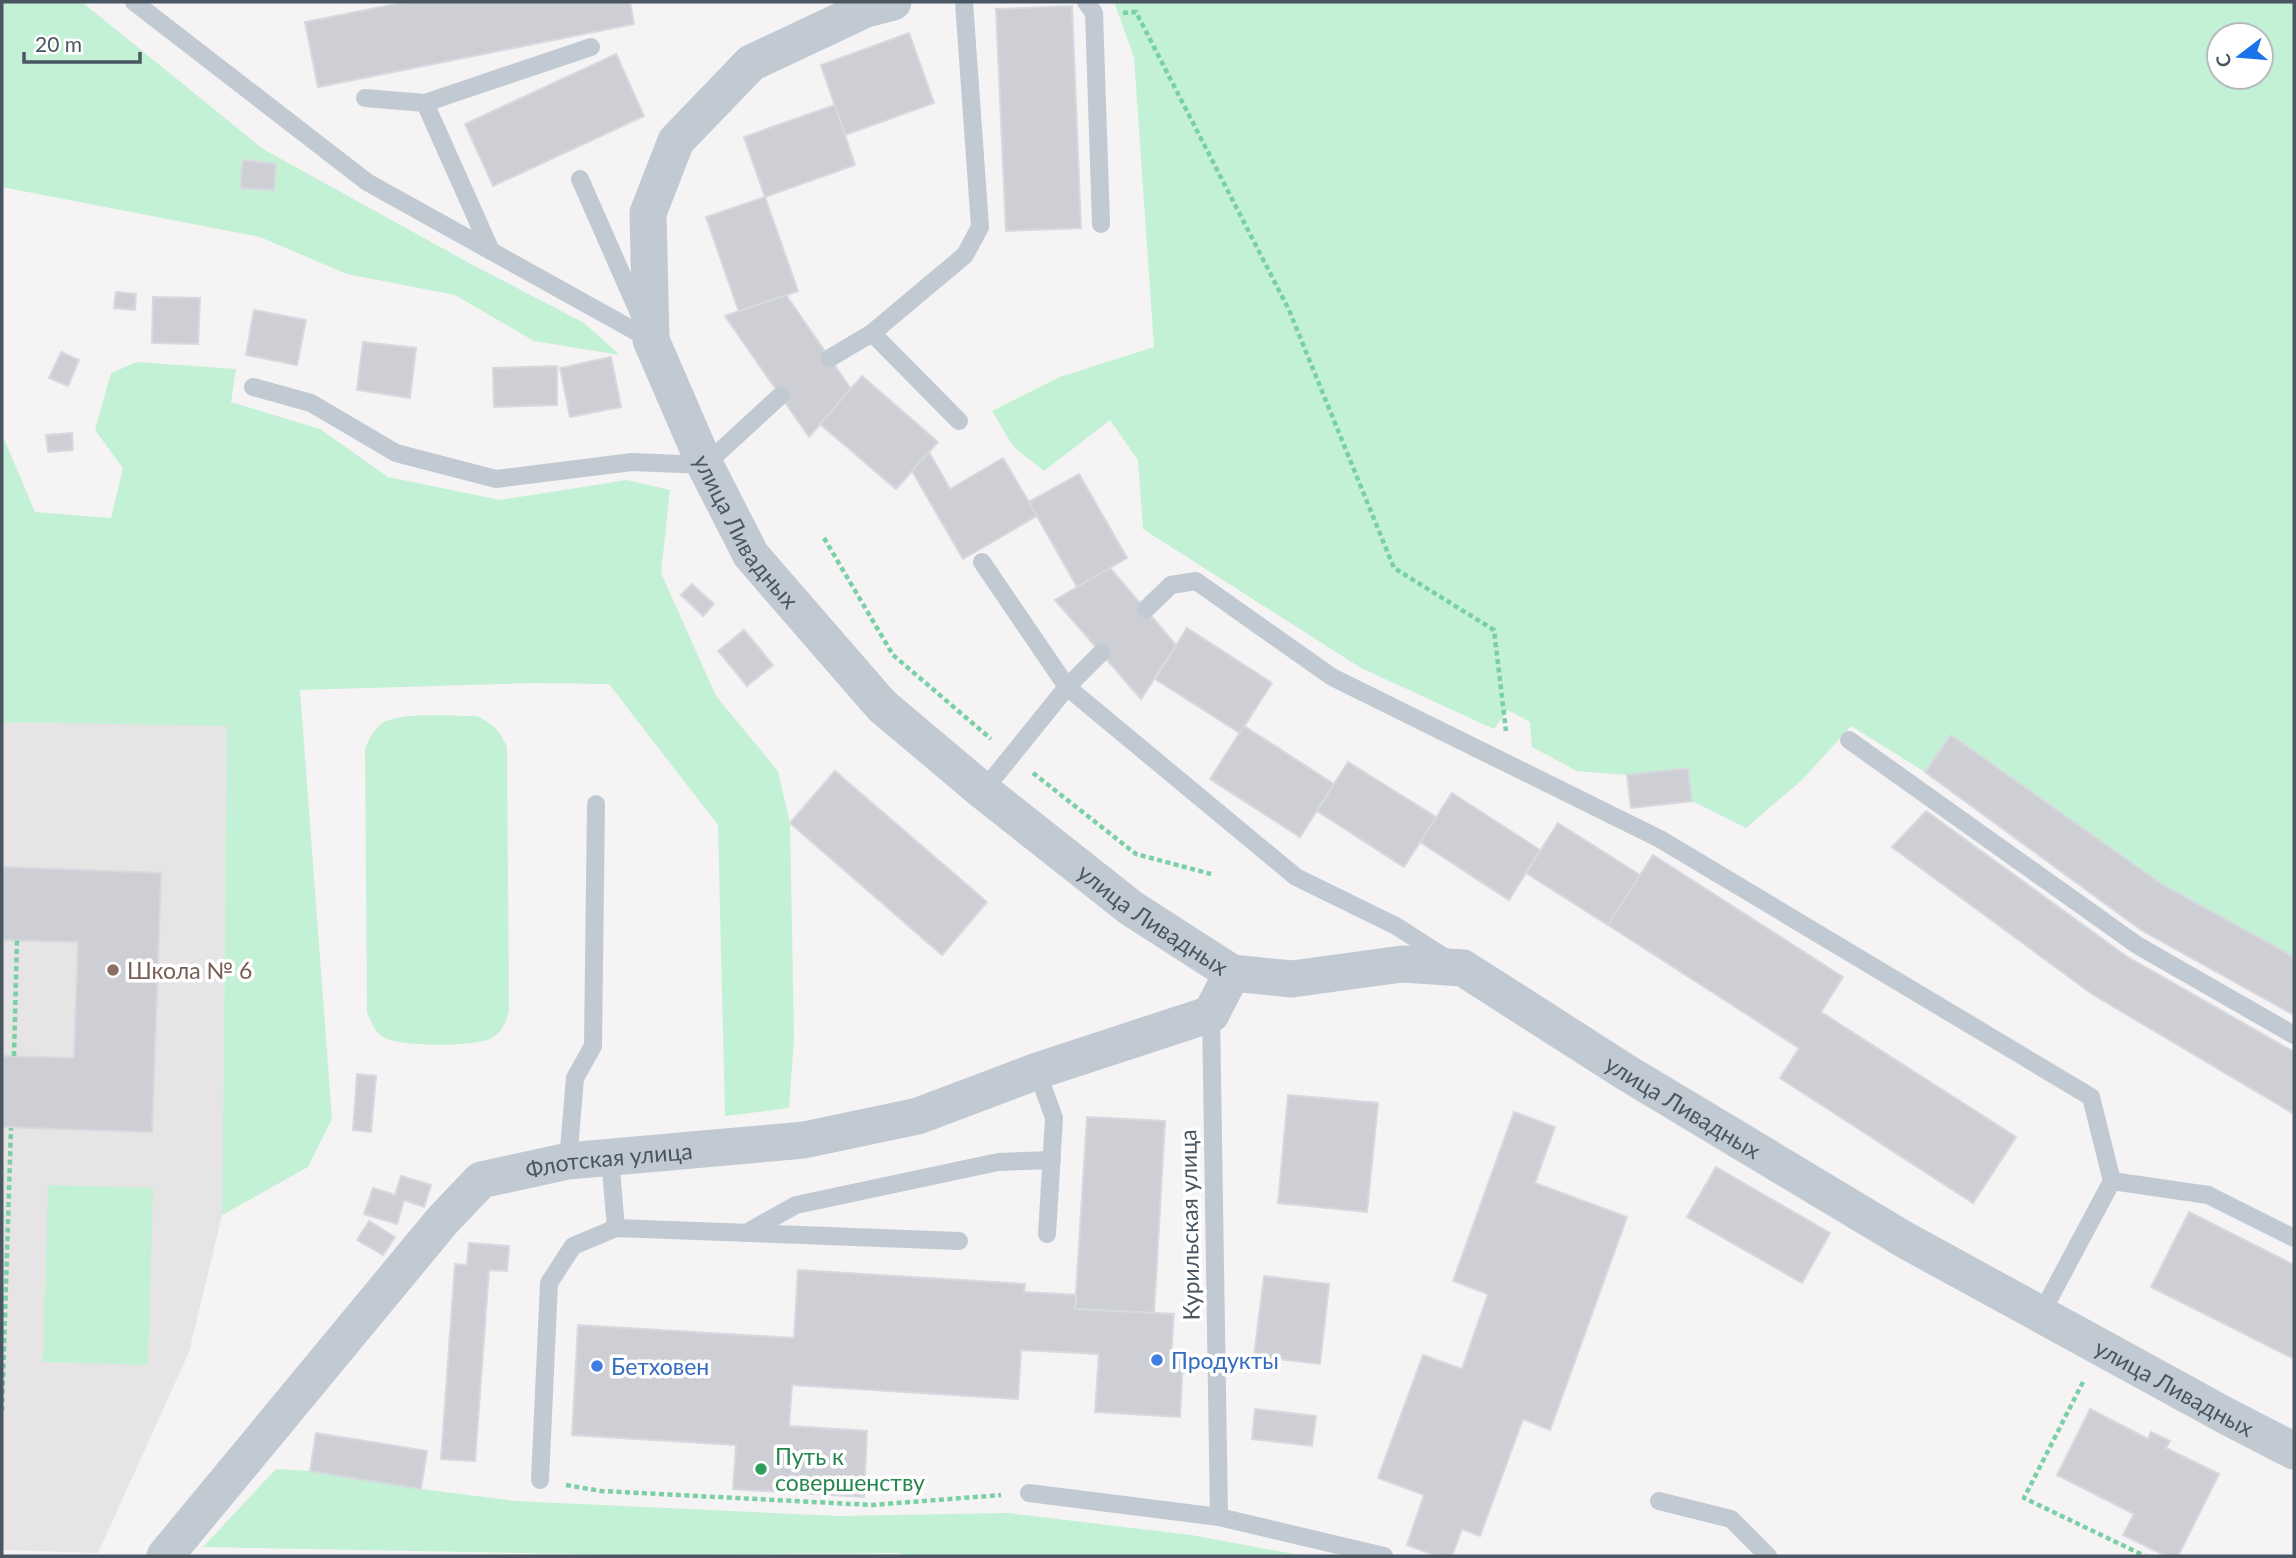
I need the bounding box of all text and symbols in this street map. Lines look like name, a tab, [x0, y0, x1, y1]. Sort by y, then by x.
scale bar	[24, 21, 140, 65]
north arrow	[2205, 21, 2275, 91]
text: 20 m	[35, 31, 82, 56]
text: С	[2210, 51, 2236, 70]
street label: улица Ливадных	[688, 450, 805, 614]
street label: улица Ливадных	[1072, 858, 1234, 981]
place label: Школа № 6	[127, 956, 252, 984]
marker: Школа № 6	[105, 962, 121, 978]
street label: улица Ливадных	[1600, 1049, 1766, 1164]
street label: Курильская улица	[1173, 1129, 1205, 1321]
street label: Флотская улица	[522, 1136, 694, 1184]
street label: улица Ливадных	[2090, 1333, 2259, 1442]
place label: Продукты	[1171, 1346, 1279, 1374]
place label: Бетховен	[611, 1352, 709, 1380]
marker: Продукты	[1149, 1352, 1165, 1368]
marker: Бетховен	[589, 1358, 605, 1374]
place label: Путь к совершенству	[775, 1442, 925, 1496]
marker: Путь к совершенству	[753, 1461, 769, 1477]

